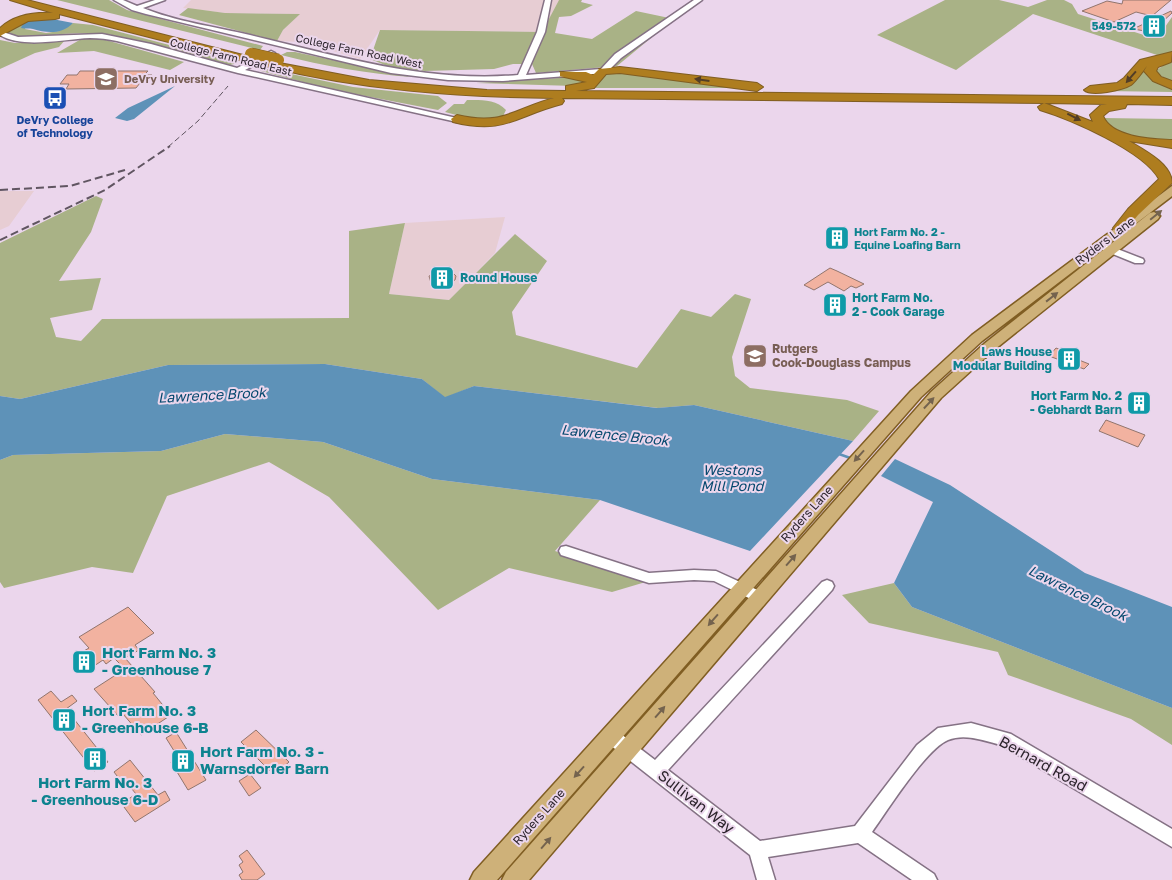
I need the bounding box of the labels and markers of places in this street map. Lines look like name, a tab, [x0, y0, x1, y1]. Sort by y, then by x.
building icon: 549-572	[1141, 13, 1167, 39]
place label: 549-572	[1092, 19, 1136, 32]
school or university icon: DeVry University	[93, 66, 119, 92]
place label: DeVry University	[124, 72, 215, 85]
bus stop icon: DeVry College of Technology	[42, 85, 68, 111]
place label: DeVry College of Technology	[16, 113, 94, 139]
building icon: Hort Farm No. 2 - Equine Loafing Barn	[824, 225, 850, 251]
place label: Hort Farm No. 2 - Equine Loafing Barn	[854, 225, 961, 251]
building icon: Round House	[429, 265, 455, 291]
place label: Round House	[460, 270, 537, 285]
place label: Hort Farm No. 2 - Cook Garage	[852, 290, 944, 319]
building icon: Hort Farm No. 2 - Cook Garage	[822, 292, 848, 318]
place label: Rutgers Cook-Douglass Campus	[772, 341, 911, 370]
school or university icon: Rutgers Cook-Douglass Campus	[742, 343, 768, 369]
place label: Laws House Modular Building	[953, 344, 1052, 373]
building icon: Laws House Modular Building	[1056, 346, 1082, 372]
place label: Hort Farm No. 2 - Gebhardt Barn	[1030, 388, 1122, 417]
building icon: Hort Farm No. 2 - Gebhardt Barn	[1126, 390, 1152, 416]
place label: Hort Farm No. 3 - Greenhouse 7	[102, 643, 216, 678]
building icon: Hort Farm No. 3 - Greenhouse 7	[71, 649, 97, 675]
place label: Hort Farm No. 3 - Greenhouse 6-B	[82, 701, 209, 736]
building icon: Hort Farm No. 3 - Greenhouse 6-B	[51, 707, 77, 733]
place label: Hort Farm No. 3 - Warnsdorfer Barn	[200, 742, 329, 777]
building icon: Hort Farm No. 3 - Greenhouse 6-D	[82, 746, 108, 772]
building icon: Hort Farm No. 3 - Warnsdorfer Barn	[170, 748, 196, 774]
place label: Hort Farm No. 3 - Greenhouse 6-D	[32, 773, 159, 808]

